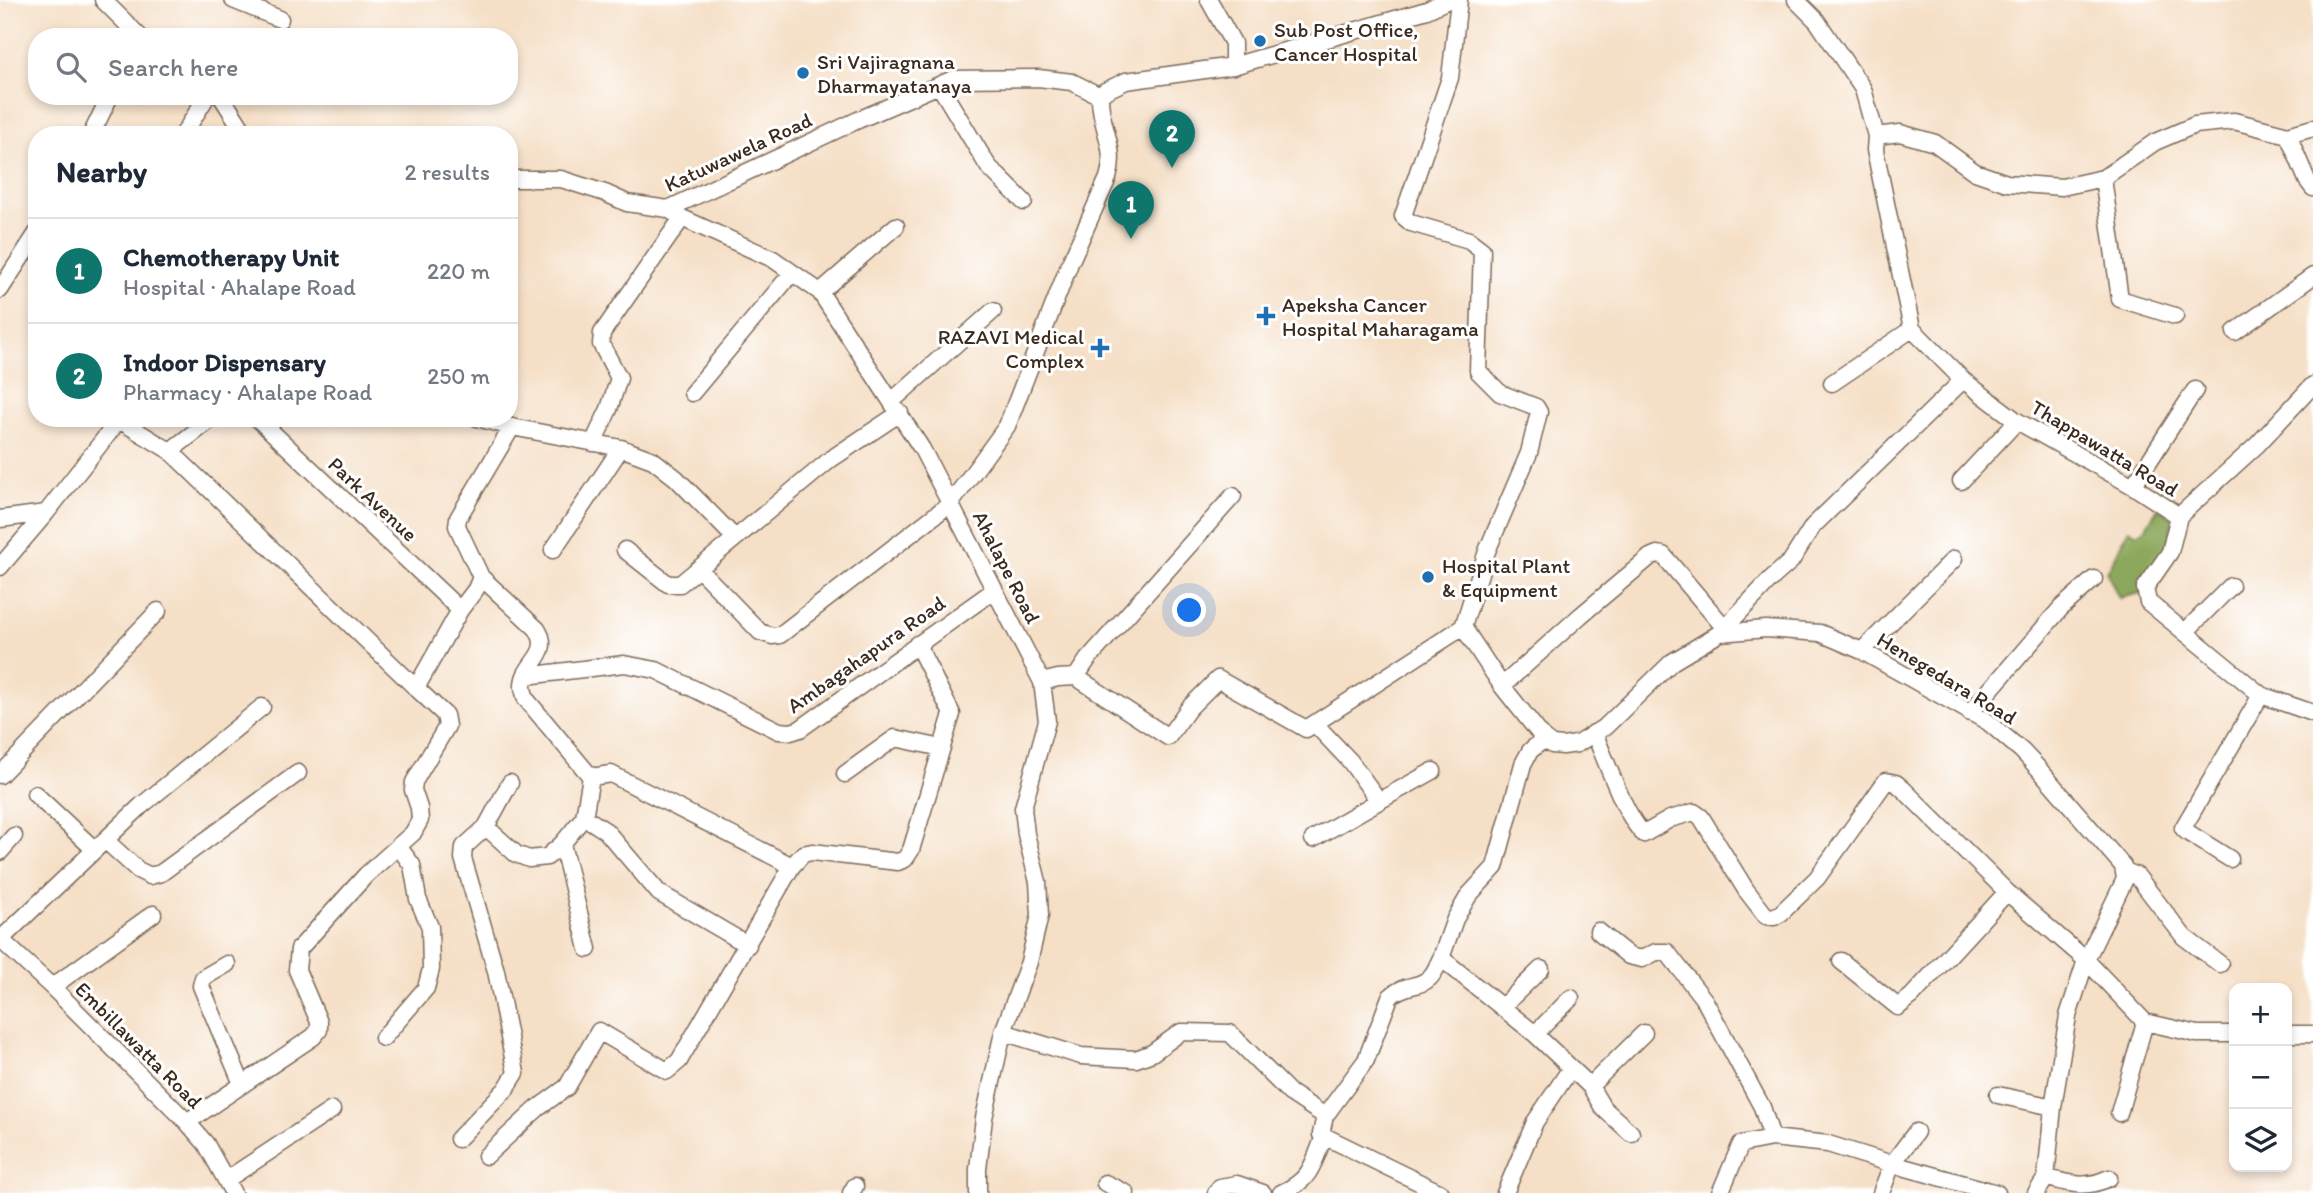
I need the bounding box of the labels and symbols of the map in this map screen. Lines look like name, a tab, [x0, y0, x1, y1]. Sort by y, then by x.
place label: Sub Post Office, Cancer Hospital	[1274, 17, 1418, 66]
marker: Sub Post Office, Cancer Hospital	[1252, 33, 1268, 49]
place label: Sri Vajiragnana Dharmayatanaya	[817, 49, 972, 98]
marker: Sri Vajiragnana Dharmayatanaya	[795, 65, 811, 81]
street label: Katuwawela Road	[660, 107, 816, 197]
pin: 2	[1149, 110, 1195, 168]
pin: 1	[1108, 181, 1154, 239]
place label: Apeksha Cancer Hospital Maharagama	[1282, 292, 1479, 341]
marker: Apeksha Cancer Hospital Maharagama	[1256, 306, 1276, 326]
place label: RAZAVI Medical Complex	[938, 324, 1085, 373]
marker: RAZAVI Medical Complex	[1090, 338, 1110, 358]
street label: Thappawatta Road	[2027, 394, 2184, 502]
street label: Park Avenue	[323, 451, 423, 547]
street label: Ahalape Road	[968, 506, 1046, 628]
place label: Hospital Plant & Equipment	[1442, 553, 1571, 602]
marker: Hospital Plant & Equipment	[1420, 569, 1436, 585]
street label: Ambagahapura Road	[782, 590, 950, 718]
your location	[1172, 593, 1206, 627]
street label: Henegedara Road	[1873, 626, 2021, 730]
street label: Embillawatta Road	[70, 976, 208, 1114]

